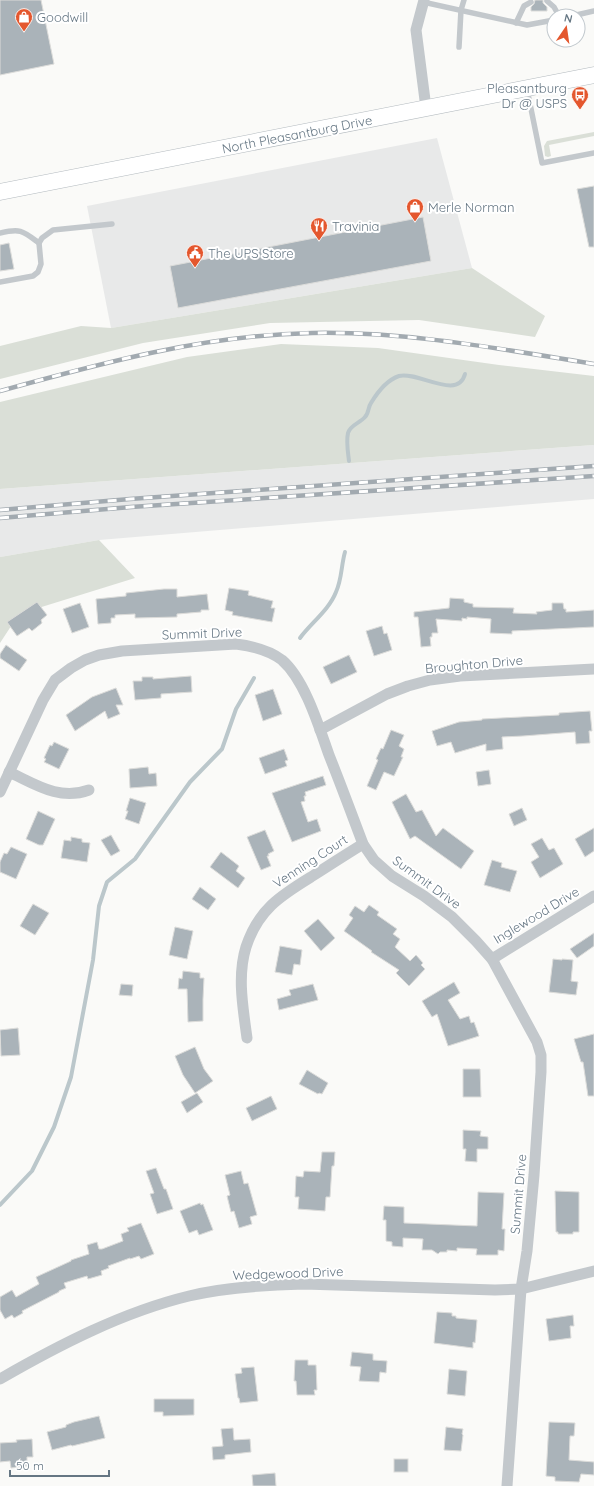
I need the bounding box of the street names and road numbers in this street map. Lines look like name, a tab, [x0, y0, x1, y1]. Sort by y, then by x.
street label: North Pleasantburg Drive	[221, 112, 373, 156]
street label: Summit Drive	[162, 624, 242, 642]
street label: Broughton Drive	[424, 652, 524, 676]
street label: Venning Court	[270, 831, 350, 891]
street label: Summit Drive	[390, 852, 464, 912]
street label: Inglewood Drive	[490, 883, 582, 947]
street label: Summit Drive	[507, 1153, 529, 1235]
street label: Wedgewood Drive	[232, 1263, 344, 1283]

